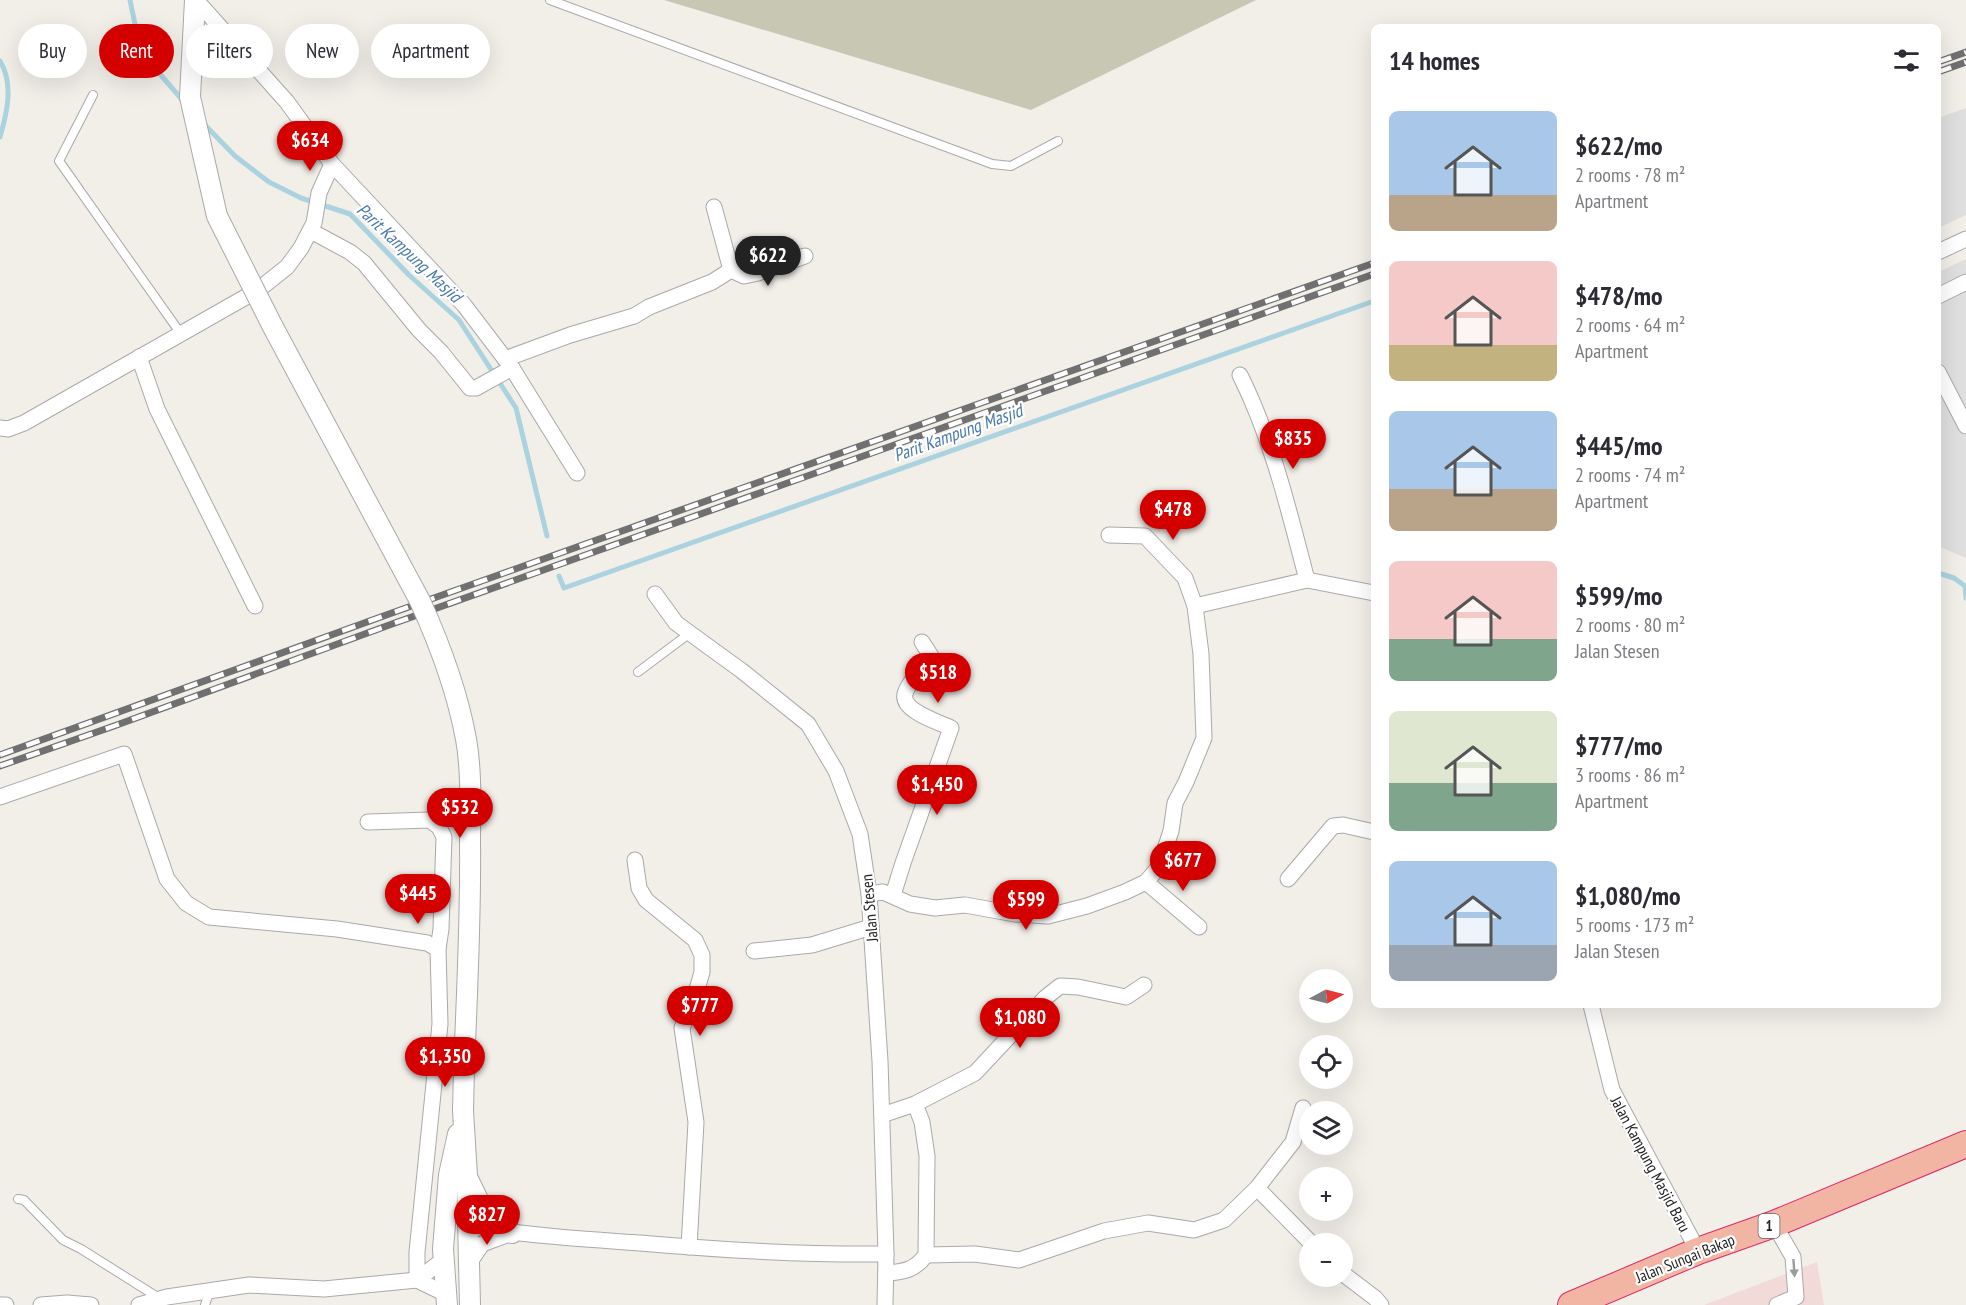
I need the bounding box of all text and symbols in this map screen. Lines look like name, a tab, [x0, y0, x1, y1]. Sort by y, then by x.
chip: Buy	[18, 24, 87, 78]
chip: Rent	[99, 24, 174, 78]
chip: Filters	[186, 24, 273, 78]
chip: New	[285, 24, 359, 78]
chip: Apartment	[371, 24, 490, 78]
text: 14 homes	[1389, 44, 1480, 77]
icon: filters	[1890, 44, 1923, 77]
pin: $634	[274, 121, 346, 172]
text: $634	[291, 127, 329, 153]
text: $622/mo	[1575, 129, 1663, 162]
icon: home	[1437, 135, 1509, 207]
text: 2 rooms · 78 m²	[1575, 162, 1685, 188]
text: Apartment	[1575, 188, 1648, 214]
water label: Parit Kampung Masjid	[352, 198, 468, 309]
pin: $622	[732, 236, 804, 287]
text: $622	[749, 242, 787, 268]
text: $478/mo	[1575, 279, 1663, 312]
icon: home	[1437, 285, 1509, 357]
text: 2 rooms · 64 m²	[1575, 312, 1685, 338]
text: Apartment	[1575, 338, 1648, 364]
water label: Parit Kampung Masjid	[890, 398, 1027, 466]
pin: $835	[1257, 419, 1329, 470]
text: $835	[1274, 425, 1312, 451]
text: $445/mo	[1575, 429, 1663, 462]
icon: home	[1437, 435, 1509, 507]
text: 2 rooms · 74 m²	[1575, 462, 1685, 488]
text: Apartment	[1575, 488, 1648, 514]
pin: $478	[1137, 490, 1209, 541]
text: $478	[1154, 496, 1192, 522]
text: $599/mo	[1575, 579, 1663, 612]
icon: home	[1437, 585, 1509, 657]
text: 2 rooms · 80 m²	[1575, 612, 1685, 638]
text: Jalan Stesen	[1575, 638, 1659, 664]
pin: $518	[902, 653, 974, 704]
text: $518	[919, 659, 957, 685]
text: $777/mo	[1575, 729, 1663, 762]
icon: home	[1437, 735, 1509, 807]
text: 3 rooms · 86 m²	[1575, 762, 1685, 788]
pin: $1,450	[888, 765, 986, 816]
text: $1,450	[911, 771, 963, 797]
pin: $532	[424, 788, 496, 839]
text: Apartment	[1575, 788, 1648, 814]
text: $532	[441, 794, 479, 820]
pin: $677	[1147, 841, 1219, 892]
text: $677	[1164, 847, 1202, 873]
street label: Jalan Stesen	[856, 873, 882, 944]
pin: $445	[382, 874, 454, 925]
text: $1,080/mo	[1575, 879, 1681, 912]
text: $445	[399, 880, 437, 906]
pin: $599	[990, 880, 1062, 931]
icon: home	[1437, 885, 1509, 957]
text: $599	[1007, 886, 1045, 912]
text: 5 rooms · 173 m²	[1575, 912, 1694, 938]
text: Jalan Stesen	[1575, 938, 1659, 964]
north arrow	[1299, 969, 1353, 1023]
map controls	[1299, 969, 1353, 1287]
pin: $777	[664, 986, 736, 1037]
text: $777	[681, 992, 719, 1018]
pin: $1,080	[971, 998, 1069, 1049]
text: $1,080	[994, 1004, 1046, 1030]
button: locate	[1299, 1035, 1353, 1089]
pin: $1,350	[396, 1037, 494, 1088]
text: $1,350	[419, 1043, 471, 1069]
street label: Jalan Kampung Masjid Baru	[1606, 1092, 1695, 1235]
button: layers	[1299, 1101, 1353, 1155]
button: +	[1299, 1167, 1353, 1221]
pin: $827	[451, 1195, 523, 1246]
text: $827	[468, 1201, 506, 1227]
road number: 1	[1758, 1214, 1780, 1238]
street label: Jalan Sungai Bakap	[1632, 1229, 1738, 1287]
button: −	[1299, 1233, 1353, 1287]
one-way arrow	[1790, 1259, 1799, 1278]

